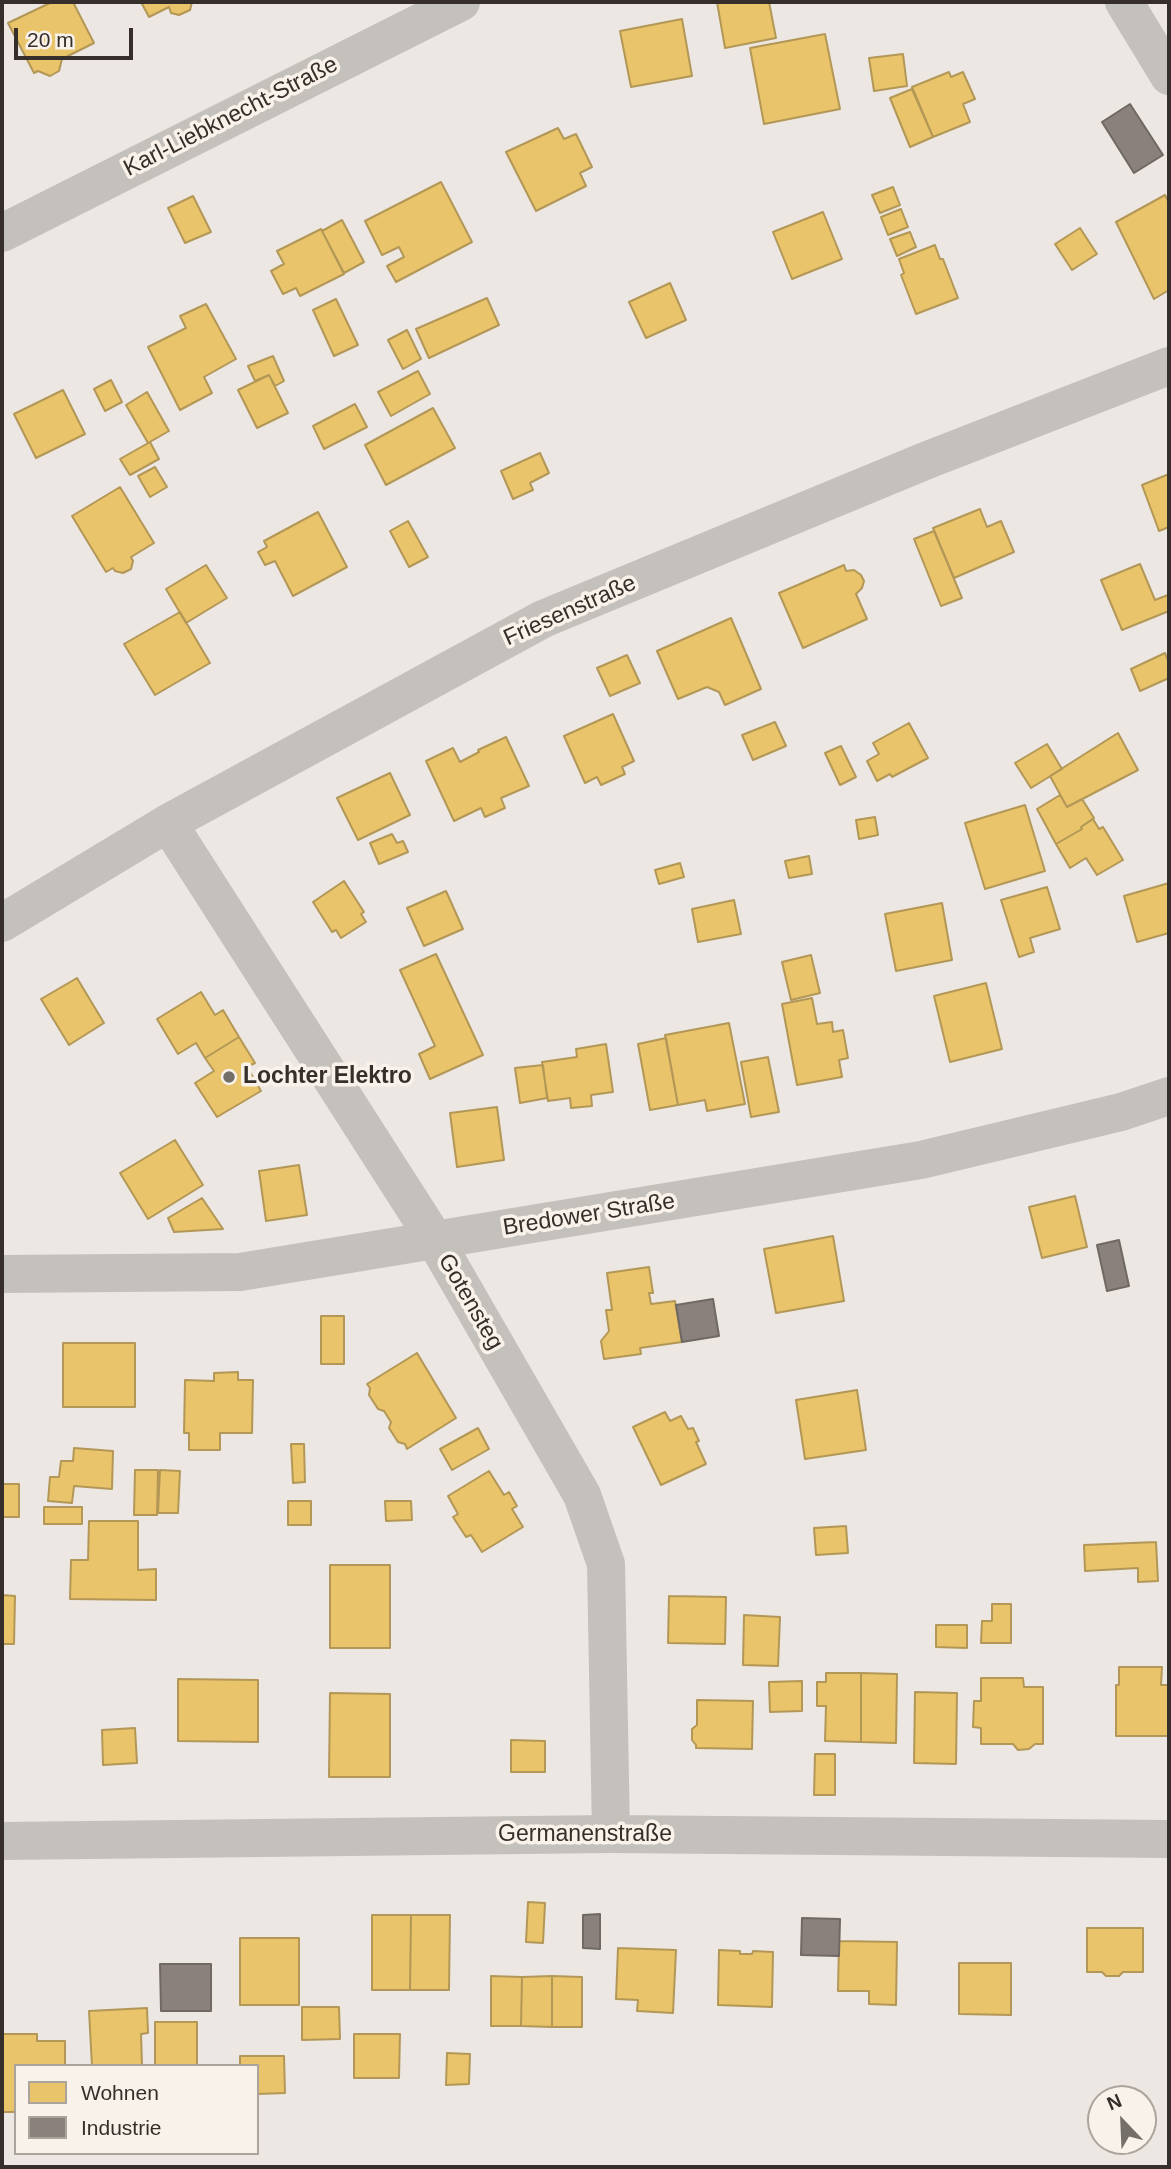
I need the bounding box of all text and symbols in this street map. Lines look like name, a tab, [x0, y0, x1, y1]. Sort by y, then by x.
scale bar	[18, 14, 136, 58]
text: 20 m	[27, 28, 74, 51]
street label: Karl-Liebknecht-Straße	[119, 51, 343, 183]
street label: Friesenstraße	[500, 570, 640, 652]
place label: Lochter Elektro	[243, 1063, 412, 1091]
marker: Lochter Elektro	[221, 1069, 237, 1085]
street label: Bredower Straße	[501, 1188, 677, 1242]
street label: Gotensteg	[432, 1249, 508, 1355]
street label: Germanenstraße	[498, 1821, 672, 1849]
legend	[14, 2064, 259, 2155]
text: Wohnen	[81, 2081, 159, 2104]
north arrow	[1087, 2085, 1157, 2155]
text: N	[1104, 2090, 1125, 2114]
text: Industrie	[81, 2116, 162, 2139]

